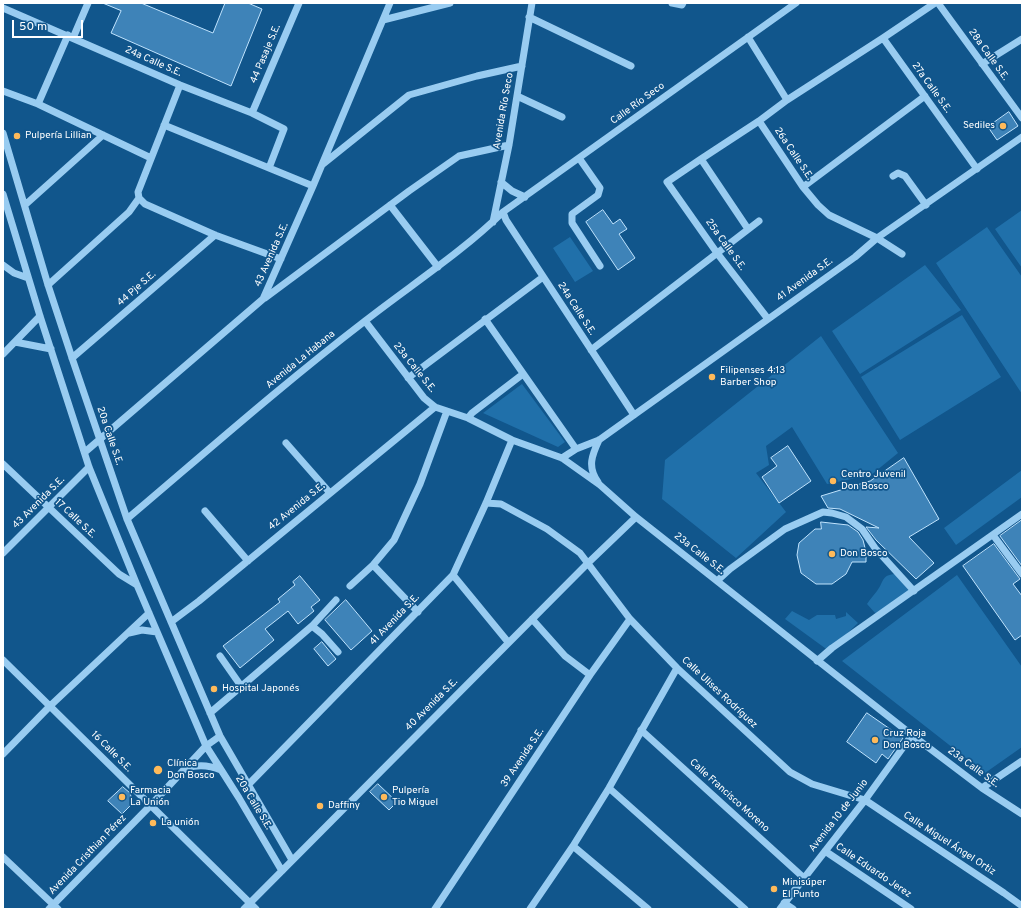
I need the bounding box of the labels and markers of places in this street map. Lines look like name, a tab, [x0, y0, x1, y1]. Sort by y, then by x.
place label: Sediles	[963, 120, 995, 132]
marker: Sediles	[998, 121, 1008, 131]
place label: Pulpería Lillian	[25, 130, 92, 142]
marker: Pulpería Lillian	[12, 131, 22, 141]
place label: Filipenses 4:13 Barber Shop	[720, 365, 785, 388]
marker: Filipenses 4:13 Barber Shop	[707, 372, 717, 382]
place label: Centro Juvenil Don Bosco	[841, 469, 906, 492]
marker: Centro Juvenil Don Bosco	[828, 476, 838, 486]
place label: Don Bosco	[840, 548, 888, 560]
marker: Don Bosco	[827, 549, 837, 559]
place label: Hospital Japonés	[222, 683, 299, 695]
marker: Hospital Japonés	[209, 684, 219, 694]
place label: Cruz Roja Don Bosco	[883, 728, 931, 752]
marker: Cruz Roja Don Bosco	[870, 735, 880, 745]
place label: Clínica Don Bosco	[167, 758, 215, 782]
marker: Clínica Don Bosco	[152, 764, 164, 776]
place label: Farmacia La Unión	[130, 785, 171, 808]
place label: Pulpería Tio Miguel	[392, 785, 438, 808]
marker: Farmacia La Unión	[117, 792, 127, 802]
marker: Pulpería Tio Miguel	[379, 792, 389, 802]
place label: Daffiny	[328, 800, 360, 812]
marker: Daffiny	[315, 801, 325, 811]
place label: La unión	[161, 817, 199, 829]
marker: La unión	[148, 818, 158, 828]
place label: Minisúper El Punto	[782, 877, 826, 900]
marker: Minisúper El Punto	[769, 884, 779, 894]

